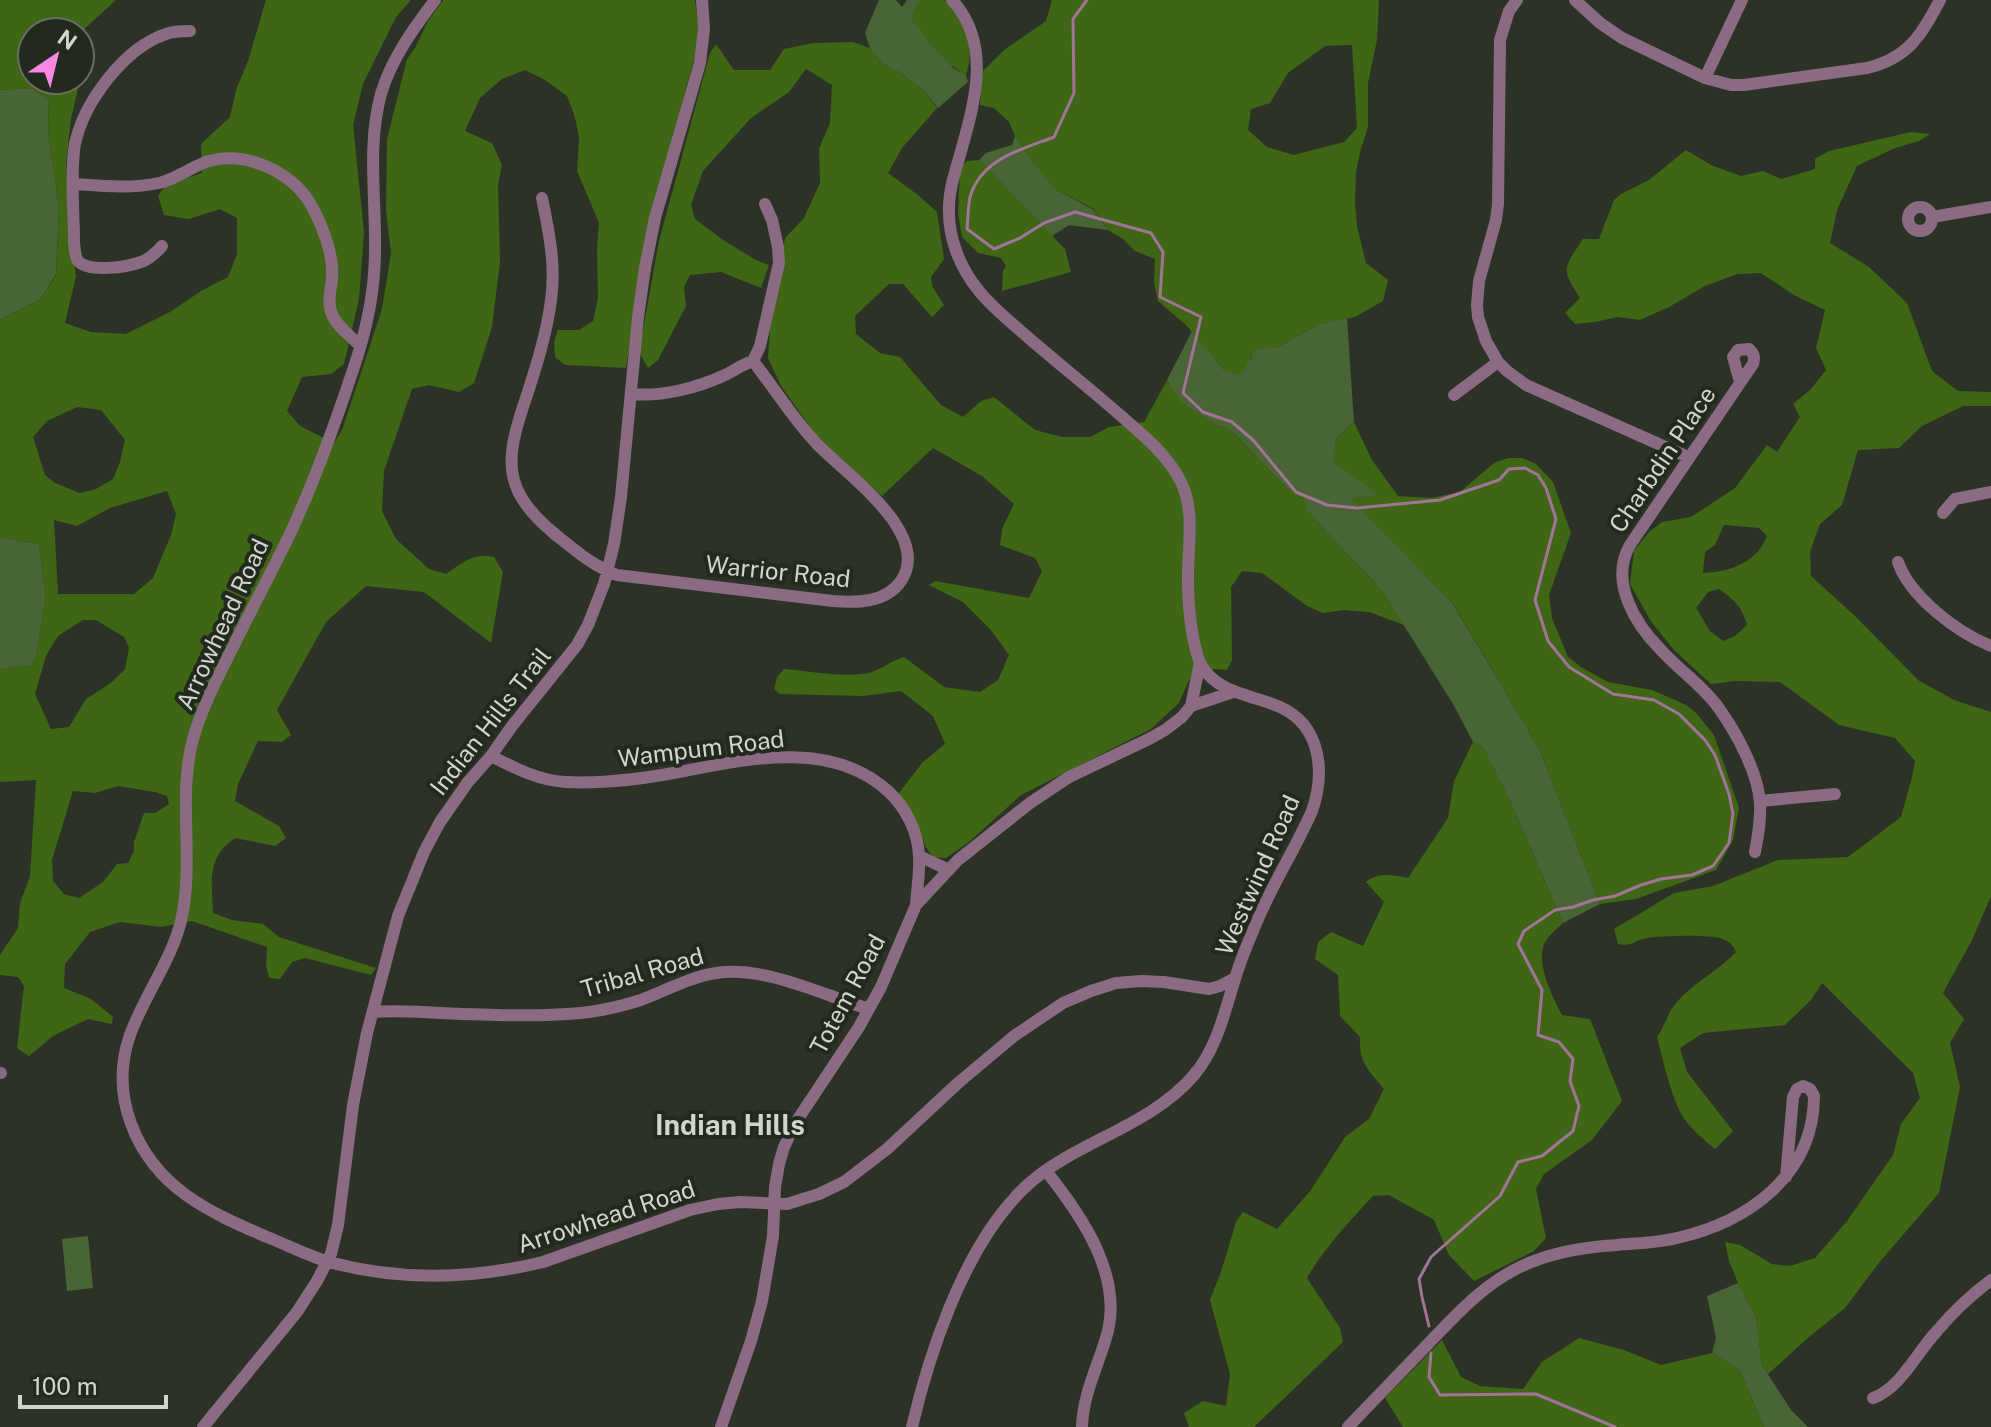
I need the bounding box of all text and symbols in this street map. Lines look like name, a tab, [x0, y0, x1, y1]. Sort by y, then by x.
north arrow	[16, 16, 96, 96]
text: N	[53, 24, 82, 55]
street label: Charbdin Place	[1603, 381, 1721, 537]
street label: Arrowhead Road	[170, 534, 274, 714]
street label: Warrior Road	[704, 549, 852, 593]
street label: Indian Hills Trail	[424, 642, 556, 800]
street label: Wampum Road	[616, 724, 786, 772]
street label: Westwind Road	[1209, 791, 1305, 959]
street label: Totem Road	[804, 929, 890, 1059]
street label: Tribal Road	[577, 941, 707, 1003]
district label: Indian Hills	[655, 1108, 805, 1141]
street label: Arrowhead Road	[514, 1174, 698, 1258]
scale bar	[20, 1359, 166, 1409]
text: 100 m	[32, 1372, 98, 1400]

